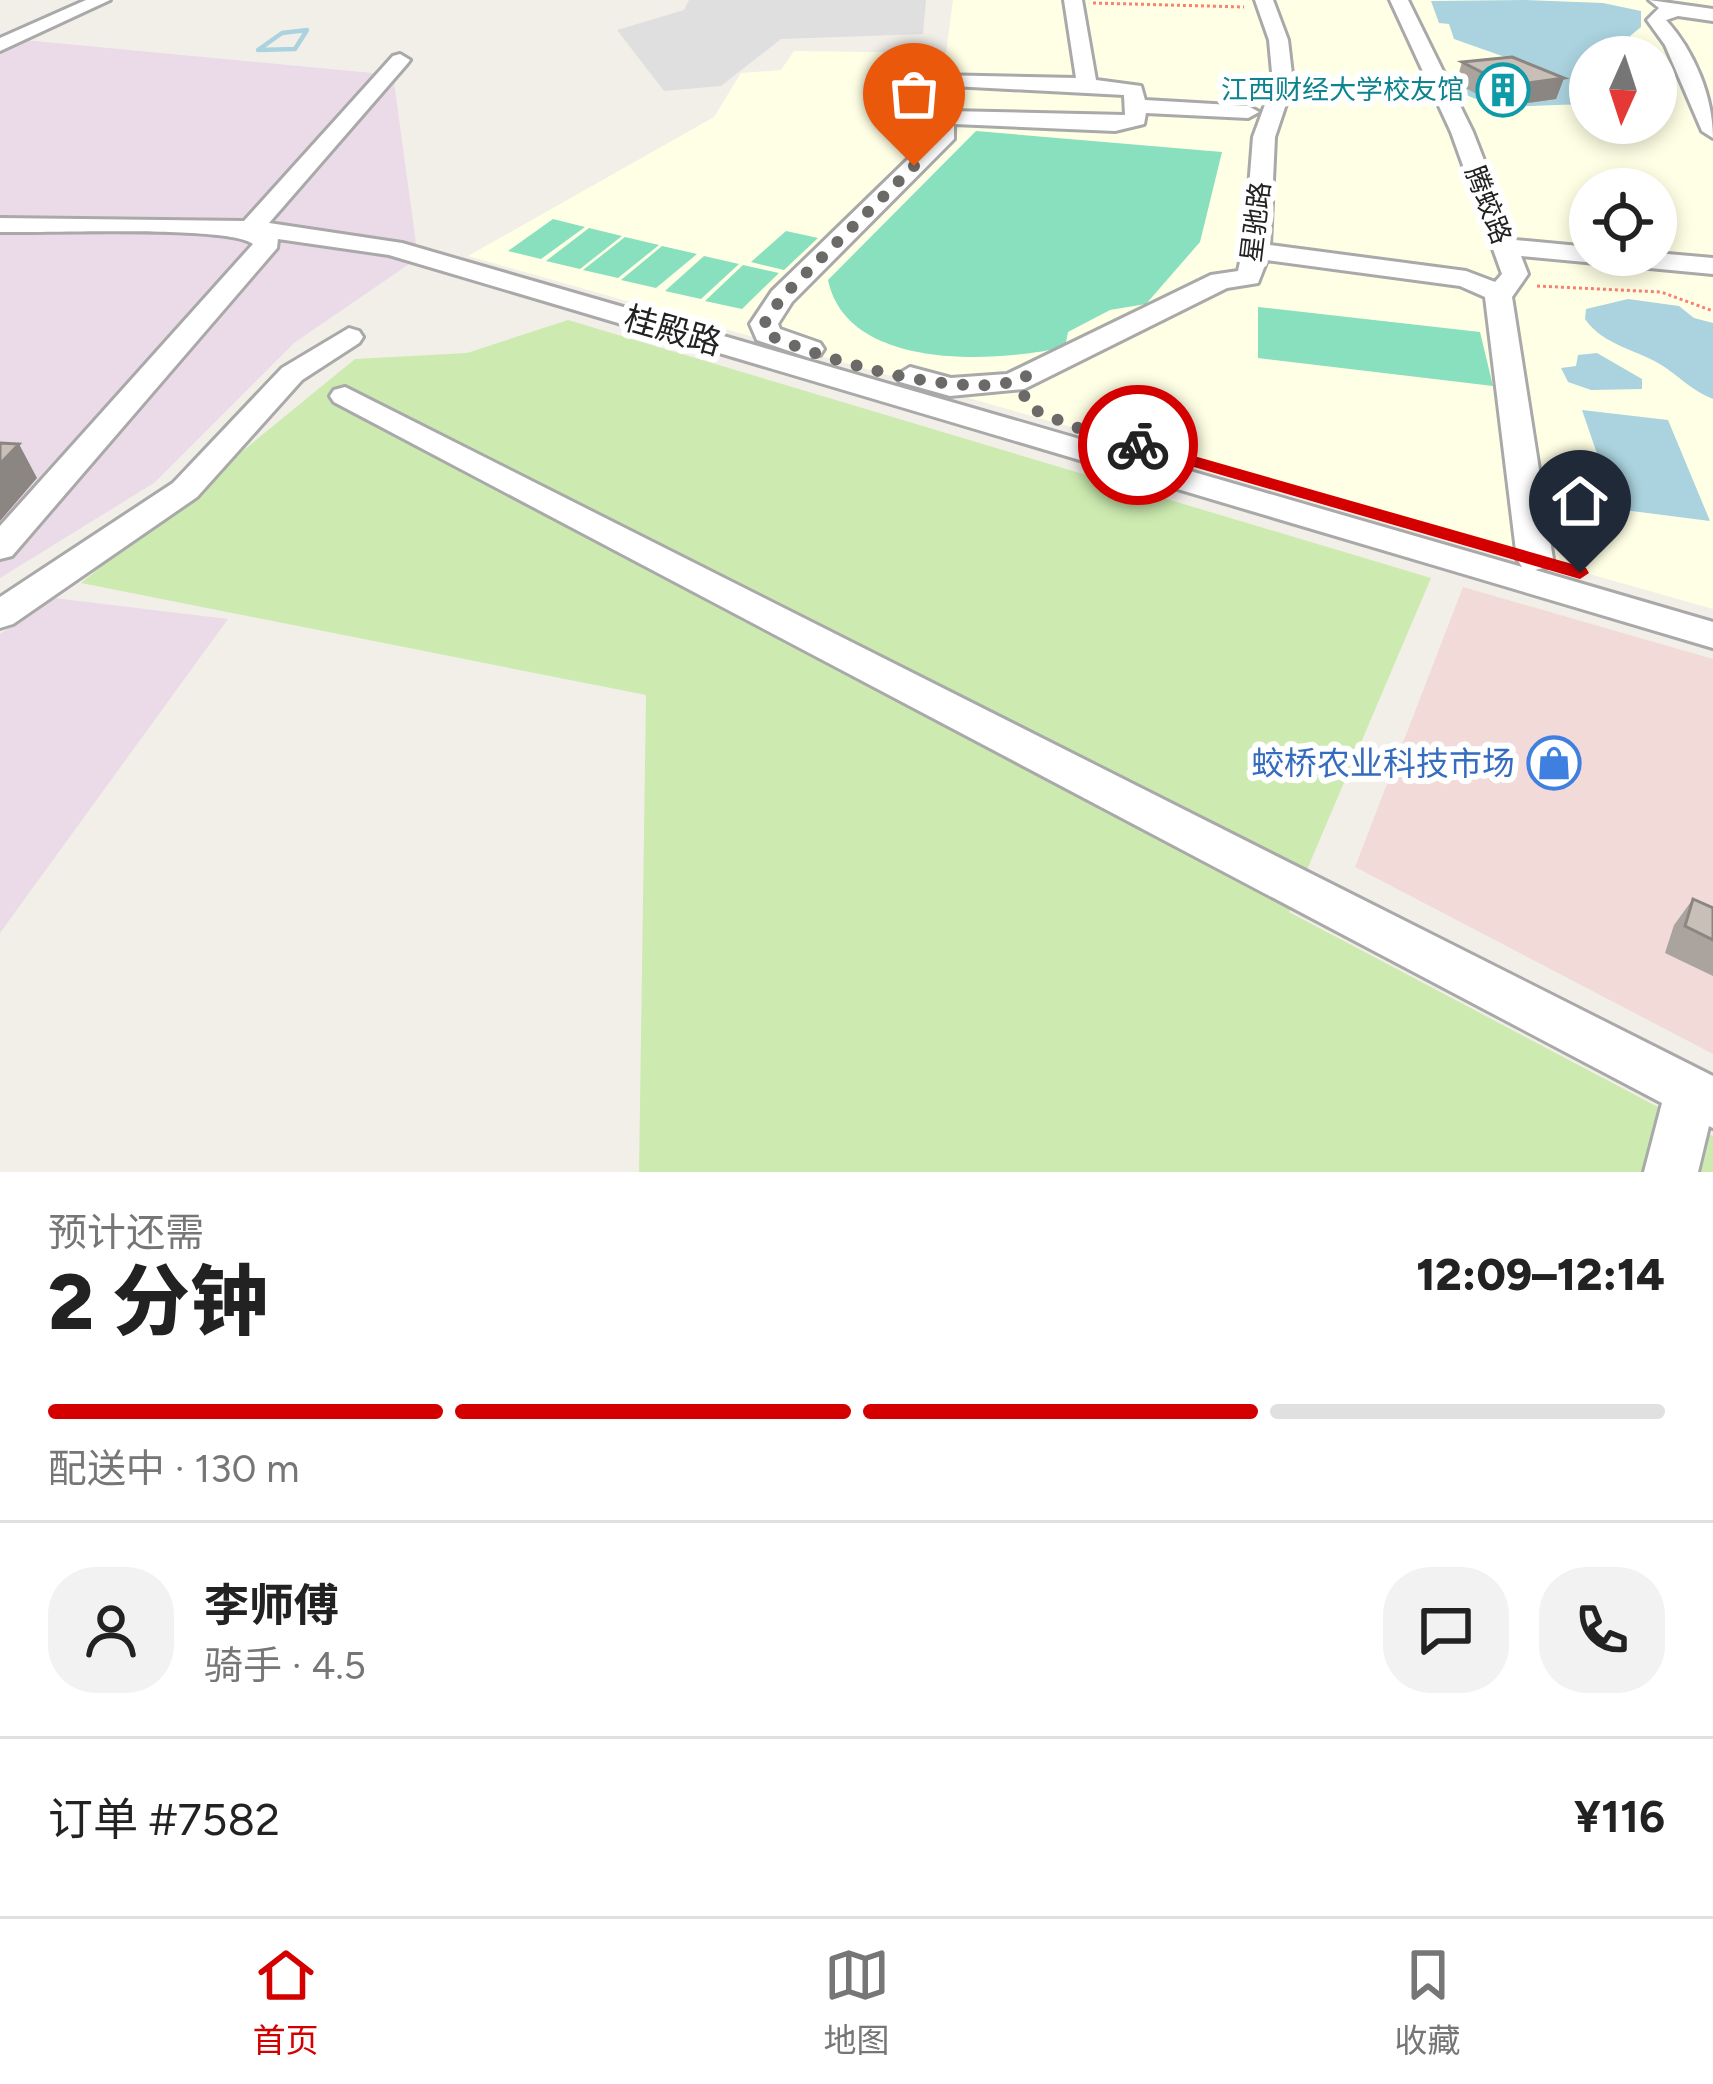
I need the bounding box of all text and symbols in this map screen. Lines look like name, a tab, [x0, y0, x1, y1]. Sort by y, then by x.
north arrow	[1569, 36, 1677, 144]
map controls	[1569, 36, 1677, 276]
pin	[863, 43, 965, 166]
icon: bag	[881, 61, 947, 127]
building icon: 江西财经大学校友馆	[1475, 62, 1531, 118]
place label: 江西财经大学校友馆	[1221, 73, 1464, 106]
street label: 腾蛟路	[1459, 161, 1518, 249]
button: locate	[1569, 168, 1677, 276]
street label: 星驰路	[1234, 180, 1277, 264]
street label: 桂殿路	[620, 298, 726, 363]
courier	[1078, 385, 1198, 505]
icon: bike	[1105, 412, 1171, 478]
pin	[1529, 450, 1631, 573]
icon: home	[1547, 468, 1613, 534]
shop icon: 蛟桥农业科技市场	[1526, 735, 1582, 791]
place label: 蛟桥农业科技市场	[1251, 744, 1515, 783]
text: 预计还需	[48, 1209, 204, 1256]
text: 12:09–12:14	[1416, 1247, 1665, 1301]
text: 2 分钟	[48, 1255, 268, 1349]
text: 配送中 · 130 m	[48, 1445, 299, 1492]
button: person	[48, 1567, 174, 1693]
button: chat	[1383, 1567, 1509, 1693]
button: phone	[1539, 1567, 1665, 1693]
text: 李师傅	[204, 1578, 339, 1632]
text: 骑手 · 4.5	[204, 1642, 366, 1689]
text: ¥116	[1574, 1789, 1665, 1843]
text: 订单 #7582	[48, 1792, 280, 1846]
tab: 首页	[253, 1942, 319, 2062]
tab: 地图	[824, 1942, 890, 2062]
tab: 收藏	[1395, 1942, 1461, 2062]

